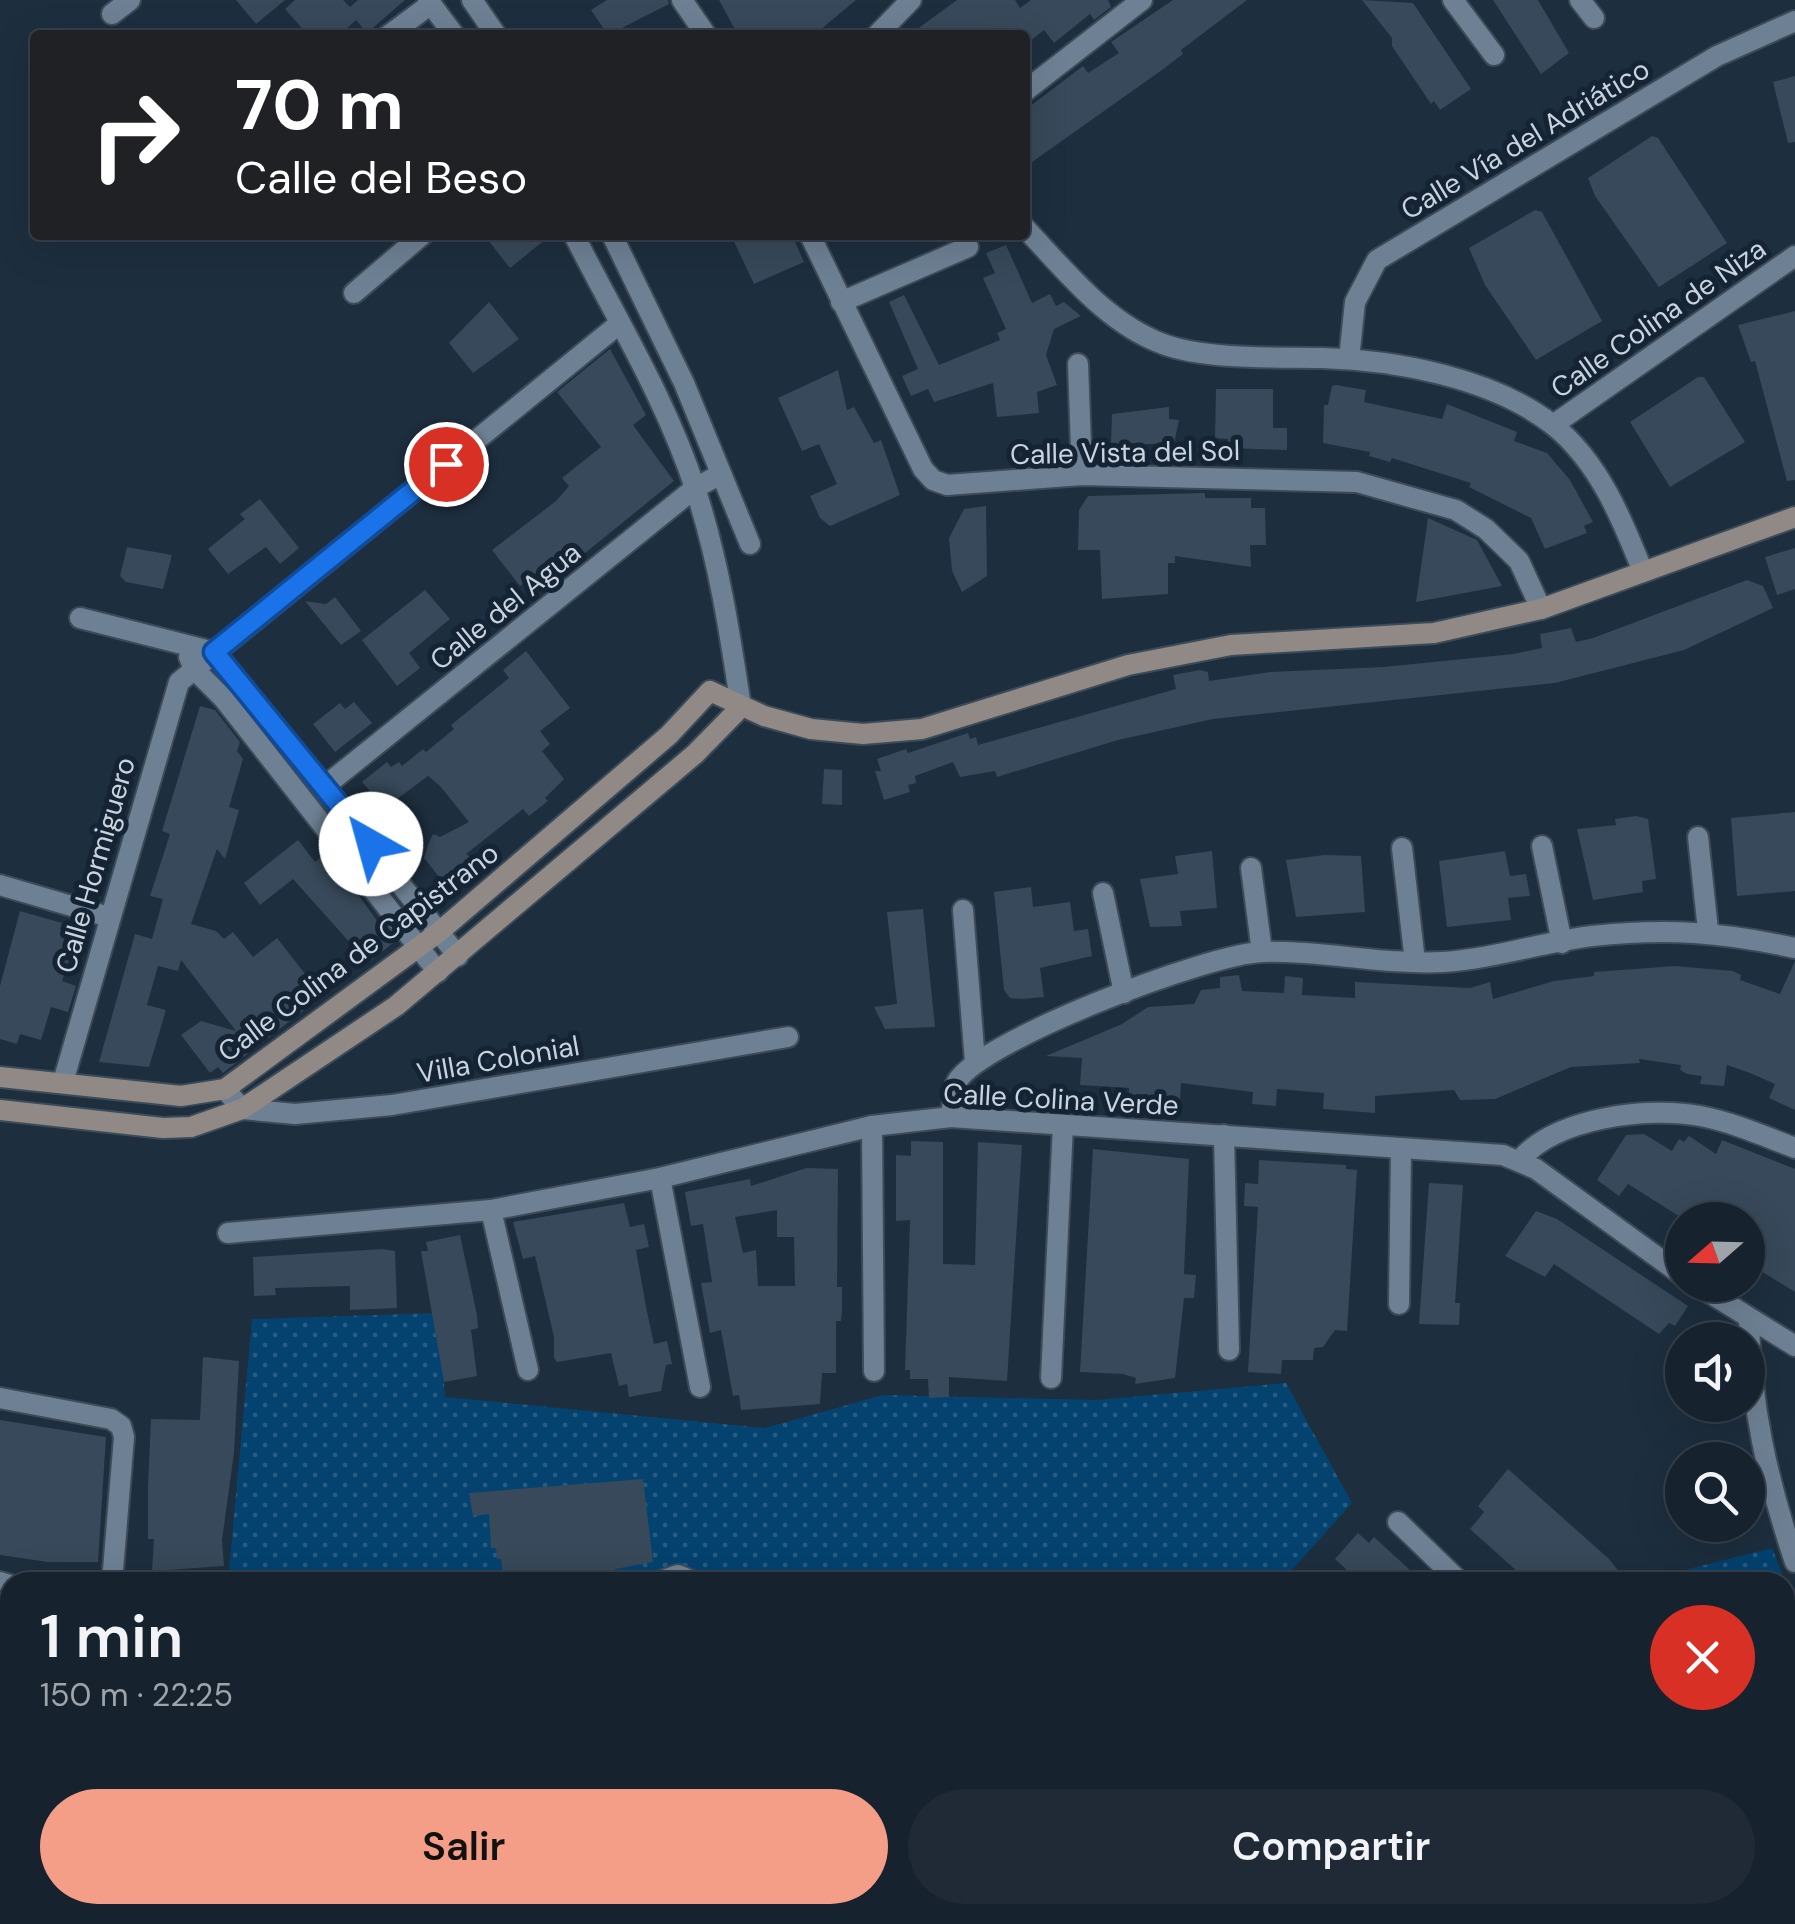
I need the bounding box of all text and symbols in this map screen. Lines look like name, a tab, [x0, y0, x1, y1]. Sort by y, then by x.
street label: Calle Vía del Adriático	[1394, 51, 1656, 228]
text: 70 m	[235, 60, 404, 151]
icon: right	[70, 70, 200, 200]
text: Calle del Beso	[235, 148, 527, 207]
street label: Calle Colina de Niza	[1543, 230, 1773, 407]
pin	[404, 422, 489, 507]
street label: Calle Vista del Sol	[1010, 432, 1240, 473]
icon: arrive	[419, 437, 474, 492]
street label: Calle del Agua	[422, 534, 588, 679]
street label: Calle Hormiguero	[47, 753, 144, 977]
position arrow	[319, 792, 423, 896]
street label: Calle Colina de Capistrano	[210, 835, 506, 1070]
street label: Villa Colonial	[414, 1027, 582, 1092]
street label: Calle Colina Verde	[942, 1075, 1180, 1124]
north arrow	[1665, 1202, 1765, 1302]
map controls	[1665, 1202, 1765, 1542]
button: sound	[1665, 1322, 1765, 1422]
button: search	[1665, 1442, 1765, 1542]
text: 1 min	[40, 1597, 183, 1676]
button: close	[1650, 1605, 1755, 1710]
text: 150 m · 22:25	[40, 1674, 233, 1716]
button: Salir	[40, 1789, 888, 1904]
button: Compartir	[908, 1789, 1755, 1904]

